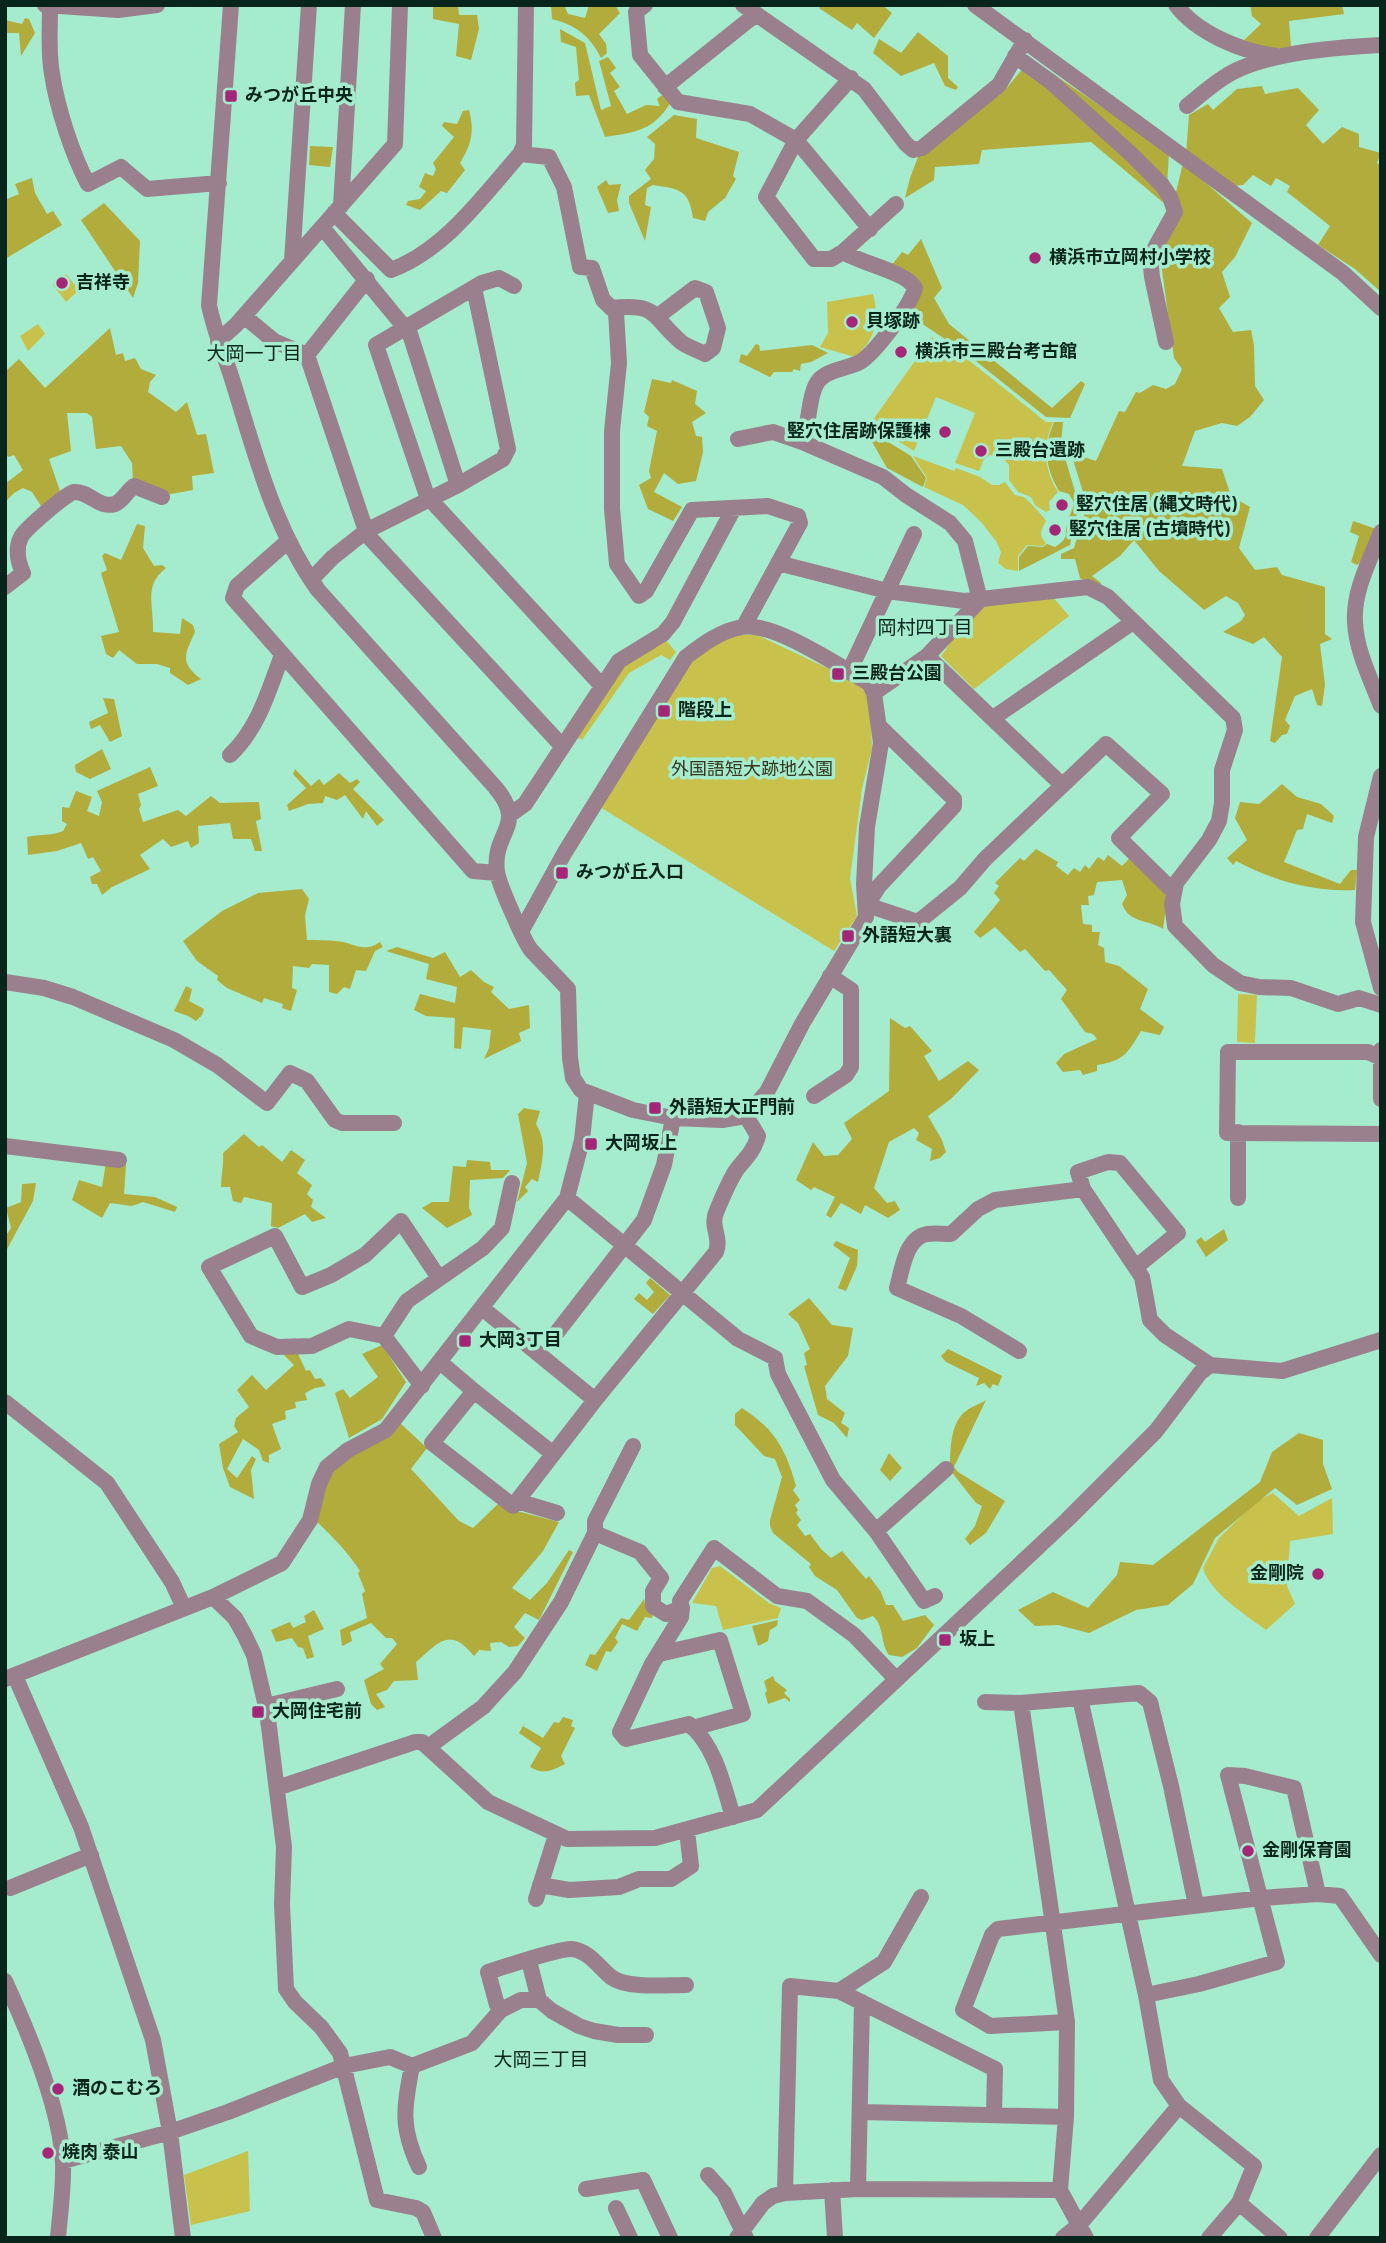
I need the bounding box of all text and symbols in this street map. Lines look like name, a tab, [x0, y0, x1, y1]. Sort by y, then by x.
place label: みつが丘中央	[245, 85, 353, 108]
marker: みつが丘中央	[223, 88, 239, 104]
place label: 横浜市立岡村小学校	[1049, 247, 1211, 270]
marker: 横浜市立岡村小学校	[1027, 250, 1043, 266]
place label: 吉祥寺	[76, 272, 130, 295]
marker: 吉祥寺	[54, 275, 70, 291]
place label: 貝塚跡	[866, 311, 920, 334]
marker: 貝塚跡	[844, 314, 860, 330]
place label: 横浜市三殿台考古館	[915, 341, 1077, 364]
district label: 大岡一丁目	[206, 343, 302, 367]
marker: 横浜市三殿台考古館	[893, 344, 909, 360]
place label: 竪穴住居跡保護棟	[787, 421, 931, 444]
marker: 竪穴住居跡保護棟	[937, 424, 953, 440]
place label: 三殿台遺跡	[995, 440, 1085, 463]
marker: 三殿台遺跡	[973, 443, 989, 459]
place label: 竪穴住居 (縄文時代)	[1076, 494, 1238, 517]
marker: 竪穴住居 (縄文時代)	[1054, 497, 1070, 513]
place label: 竪穴住居 (古墳時代)	[1069, 519, 1231, 542]
marker: 竪穴住居 (古墳時代)	[1047, 522, 1063, 538]
district label: 岡村四丁目	[877, 617, 973, 641]
place label: 三殿台公園	[852, 663, 942, 686]
marker: 三殿台公園	[830, 666, 846, 682]
place label: 階段上	[678, 700, 732, 723]
marker: 階段上	[656, 703, 672, 719]
park label: 外国語短大跡地公園	[671, 759, 833, 782]
place label: みつが丘入口	[576, 862, 684, 885]
marker: みつが丘入口	[554, 865, 570, 881]
place label: 外語短大裏	[862, 925, 952, 948]
marker: 外語短大裏	[840, 928, 856, 944]
place label: 外語短大正門前	[669, 1097, 795, 1120]
marker: 外語短大正門前	[647, 1100, 663, 1116]
place label: 大岡坂上	[605, 1133, 677, 1156]
marker: 大岡坂上	[583, 1136, 599, 1152]
place label: 大岡3丁目	[479, 1330, 562, 1353]
marker: 大岡3丁目	[457, 1333, 473, 1349]
place label: 金剛院	[1250, 1563, 1304, 1586]
marker: 金剛院	[1310, 1566, 1326, 1582]
place label: 坂上	[959, 1629, 995, 1652]
marker: 坂上	[937, 1632, 953, 1648]
place label: 大岡住宅前	[272, 1701, 362, 1724]
marker: 大岡住宅前	[250, 1704, 266, 1720]
place label: 金剛保育園	[1262, 1840, 1352, 1863]
marker: 金剛保育園	[1240, 1843, 1256, 1859]
district label: 大岡三丁目	[493, 2049, 589, 2073]
place label: 酒のこむろ	[72, 2078, 162, 2101]
marker: 酒のこむろ	[50, 2081, 66, 2097]
place label: 焼肉 泰山	[62, 2142, 139, 2165]
marker: 焼肉 泰山	[40, 2145, 56, 2161]

